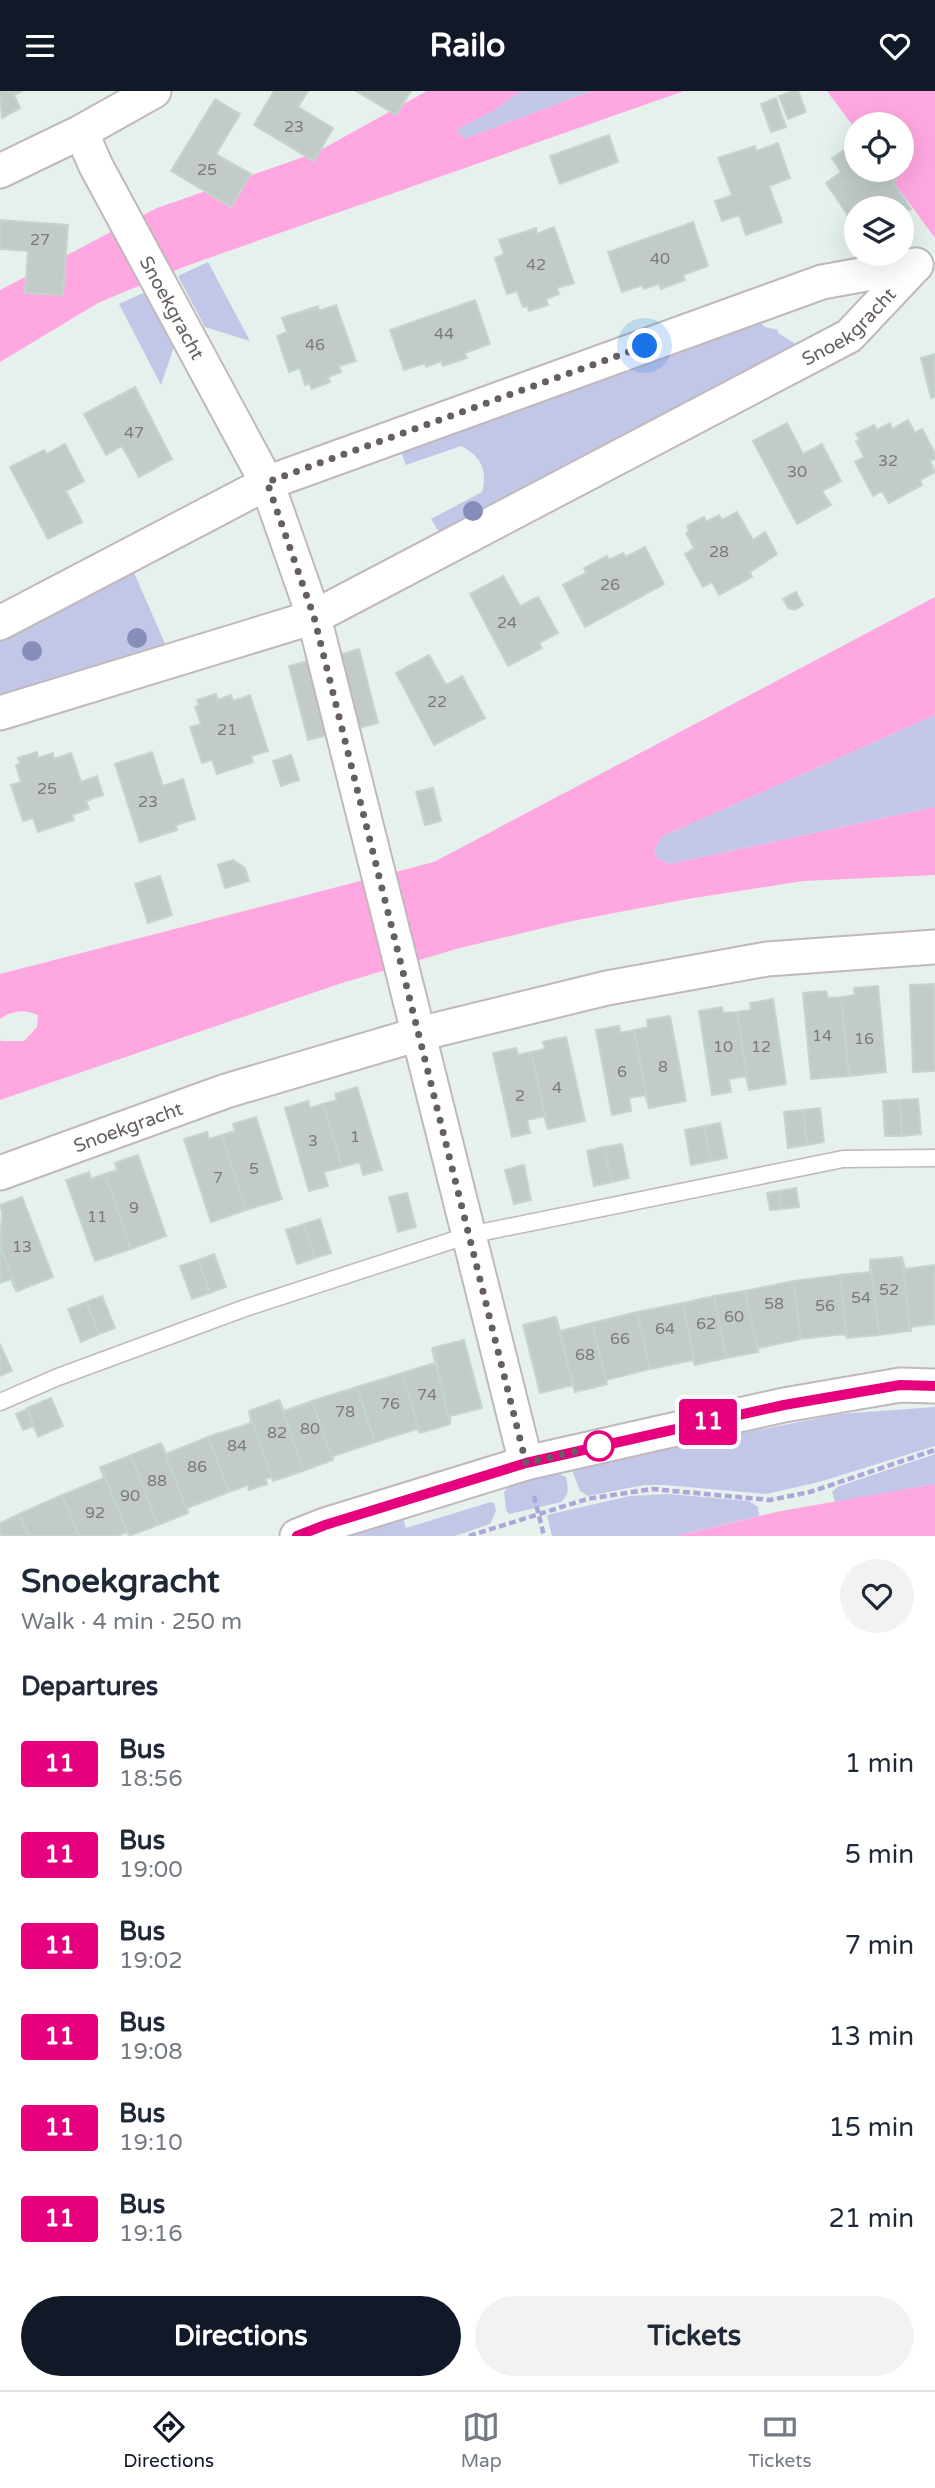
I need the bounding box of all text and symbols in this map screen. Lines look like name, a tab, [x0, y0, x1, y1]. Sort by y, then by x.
icon: menu	[21, 27, 59, 65]
text: Railo	[429, 27, 506, 65]
icon: heart	[876, 27, 914, 65]
map controls	[844, 112, 914, 266]
button: locate	[844, 112, 914, 182]
house number: 23	[284, 117, 304, 137]
house number: 25	[197, 160, 217, 180]
button: layers	[844, 196, 914, 266]
house number: 27	[30, 230, 50, 250]
house number: 40	[650, 249, 670, 269]
street label: Snoekgracht	[135, 252, 208, 364]
house number: 42	[526, 255, 546, 275]
street label: Snoekgracht	[798, 284, 901, 371]
house number: 44	[434, 324, 454, 344]
your location	[627, 328, 662, 363]
house number: 46	[305, 335, 325, 355]
house number: 47	[124, 423, 144, 443]
house number: 32	[878, 451, 898, 471]
house number: 30	[787, 462, 807, 482]
house number: 28	[709, 542, 729, 562]
house number: 26	[600, 575, 620, 595]
house number: 24	[497, 613, 517, 633]
house number: 22	[427, 692, 447, 712]
house number: 21	[217, 720, 237, 740]
house number: 25	[37, 779, 57, 799]
house number: 23	[138, 792, 158, 812]
house number: 14	[812, 1026, 832, 1046]
house number: 16	[854, 1029, 874, 1049]
house number: 10	[713, 1037, 733, 1057]
house number: 12	[751, 1037, 771, 1057]
house number: 8	[658, 1057, 668, 1077]
house number: 6	[617, 1062, 627, 1082]
house number: 4	[552, 1078, 562, 1098]
house number: 2	[515, 1086, 525, 1106]
street label: Snoekgracht	[71, 1098, 186, 1157]
house number: 1	[350, 1127, 360, 1147]
house number: 3	[308, 1131, 318, 1151]
house number: 5	[249, 1159, 259, 1179]
house number: 7	[213, 1168, 223, 1188]
house number: 9	[129, 1198, 139, 1218]
house number: 11	[87, 1207, 107, 1227]
house number: 13	[12, 1237, 32, 1257]
house number: 52	[879, 1280, 899, 1300]
house number: 54	[851, 1288, 871, 1308]
house number: 58	[764, 1294, 784, 1314]
house number: 56	[815, 1296, 835, 1316]
house number: 60	[724, 1307, 744, 1327]
house number: 62	[696, 1314, 716, 1334]
house number: 64	[655, 1319, 675, 1339]
house number: 66	[610, 1329, 630, 1349]
house number: 68	[575, 1345, 595, 1365]
house number: 74	[417, 1385, 437, 1405]
house number: 76	[380, 1394, 400, 1414]
line badge: 11	[676, 1399, 740, 1445]
house number: 78	[335, 1402, 355, 1422]
text: 11	[693, 1407, 723, 1436]
house number: 80	[300, 1419, 320, 1439]
house number: 82	[267, 1423, 287, 1443]
unlabelled marker	[584, 1431, 614, 1461]
house number: 84	[227, 1436, 247, 1456]
house number: 86	[187, 1457, 207, 1477]
house number: 88	[147, 1471, 167, 1491]
house number: 90	[120, 1486, 140, 1506]
house number: 92	[85, 1503, 105, 1523]
button: heart	[840, 1559, 914, 1633]
text: Snoekgracht	[21, 1562, 220, 1601]
text: Walk · 4 min · 250 m	[21, 1608, 242, 1636]
text: Departures	[21, 1671, 158, 1702]
text: Bus	[119, 1734, 165, 1765]
text: 1 min	[845, 1748, 914, 1779]
text: 11	[44, 1749, 75, 1778]
text: 18:56	[119, 1765, 183, 1793]
text: Bus	[119, 1825, 165, 1856]
text: 5 min	[845, 1839, 914, 1870]
text: 11	[44, 1840, 75, 1869]
text: 19:00	[119, 1856, 183, 1884]
text: Bus	[119, 1916, 165, 1947]
text: 7 min	[845, 1930, 914, 1961]
text: 11	[44, 1931, 75, 1960]
text: 19:02	[119, 1947, 183, 1975]
text: Bus	[119, 2007, 165, 2038]
text: 13 min	[828, 2021, 914, 2052]
text: 11	[44, 2022, 75, 2051]
text: 19:08	[119, 2038, 183, 2066]
text: Bus	[119, 2098, 165, 2129]
text: 15 min	[828, 2112, 914, 2143]
text: 11	[44, 2113, 75, 2142]
text: 19:10	[119, 2129, 183, 2157]
text: Bus	[119, 2189, 165, 2220]
text: 21 min	[828, 2203, 914, 2234]
text: 11	[44, 2204, 75, 2233]
text: 19:16	[119, 2220, 183, 2248]
button: Directions	[21, 2296, 461, 2376]
button: Tickets	[475, 2296, 914, 2376]
tab: Directions	[123, 2408, 214, 2472]
tab: Map	[461, 2408, 502, 2472]
tab: Tickets	[748, 2408, 812, 2472]

